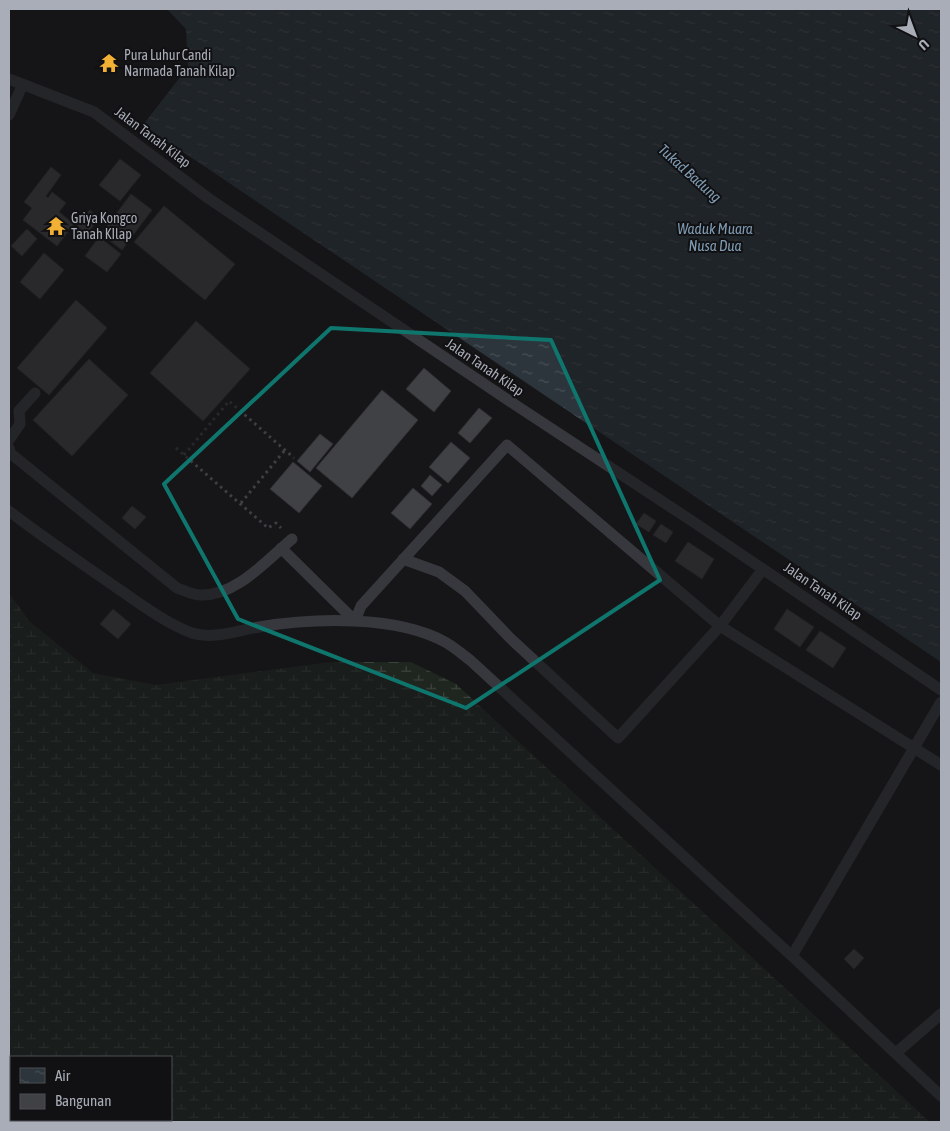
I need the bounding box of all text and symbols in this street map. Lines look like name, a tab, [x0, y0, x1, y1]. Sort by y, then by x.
north arrow	[890, 10, 940, 60]
text: U	[915, 36, 932, 53]
place label: Pura Luhur Candi Narmada Tanah Kilap	[124, 47, 236, 79]
temple icon: Pura Luhur Candi Narmada Tanah Kilap	[98, 52, 120, 74]
street label: Jalan Tanah Kilap	[112, 103, 194, 171]
water label: Tukad Badung	[655, 140, 725, 206]
place label: Griya Kongco Tanah KIlap	[71, 210, 137, 242]
temple icon: Griya Kongco Tanah KIlap	[45, 215, 67, 237]
water label: Waduk Muara Nusa Dua	[677, 220, 753, 254]
street label: Jalan Tanah Kilap	[443, 335, 527, 399]
street label: Jalan Tanah Kilap	[781, 559, 865, 623]
legend	[10, 1056, 172, 1121]
text: Air	[55, 1067, 71, 1084]
text: Bangunan	[55, 1092, 112, 1109]

